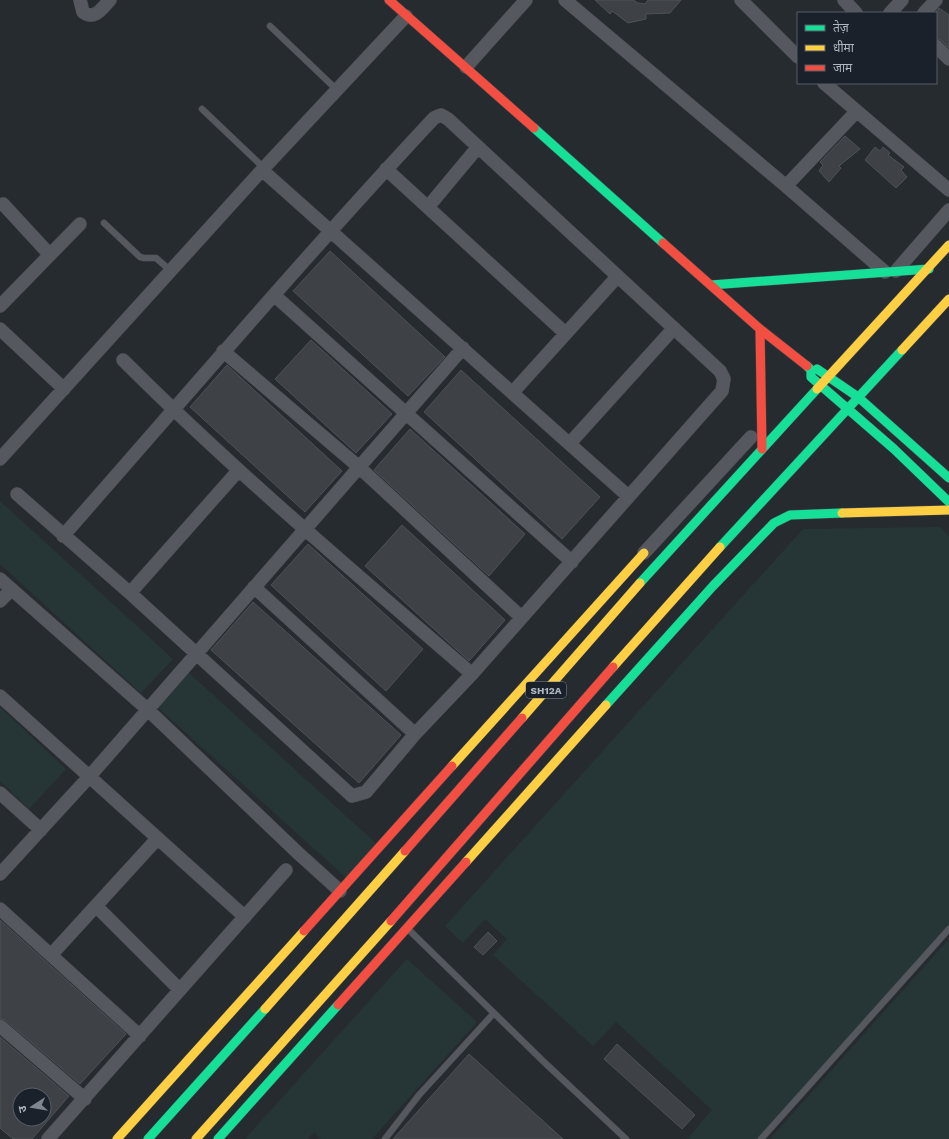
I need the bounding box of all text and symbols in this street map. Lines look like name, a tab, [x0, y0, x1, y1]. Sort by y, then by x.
legend	[797, 12, 937, 84]
text: तेज़	[833, 20, 850, 35]
text: धीमा	[833, 40, 855, 55]
text: जाम	[833, 61, 853, 75]
road number: SH12A	[526, 682, 566, 698]
north arrow	[12, 1087, 52, 1127]
text: उ	[16, 1104, 30, 1113]

